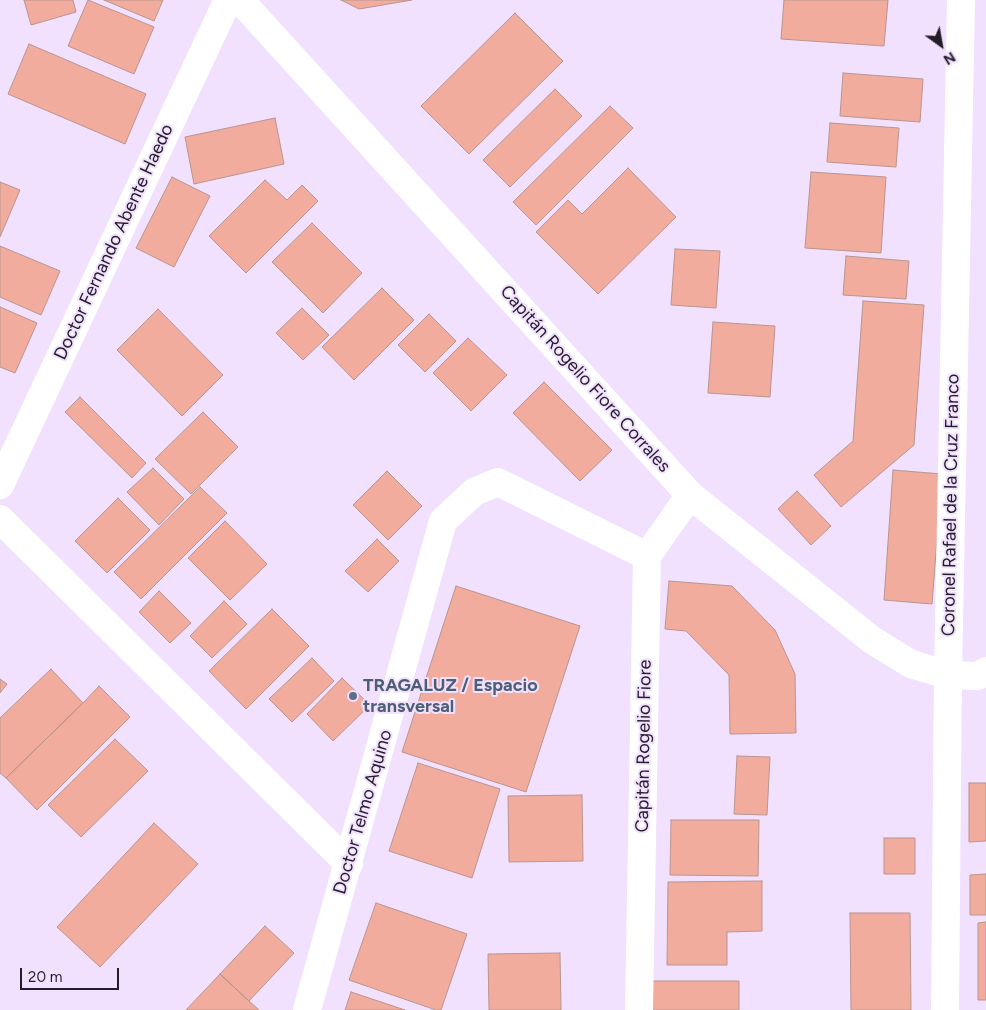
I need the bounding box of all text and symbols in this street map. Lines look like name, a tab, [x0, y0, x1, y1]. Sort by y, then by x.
north arrow	[916, 20, 966, 70]
text: N	[940, 48, 958, 68]
street label: Doctor Fernando Abente Haedo	[50, 121, 178, 363]
street label: Capitán Rogelio Fiore Corrales	[495, 281, 675, 477]
street label: Coronel Rafael de la Cruz Franco	[938, 374, 964, 636]
street label: Capitán Rogelio Fiore	[632, 659, 656, 833]
place label: TRAGALUZ / Espacio transversal	[363, 675, 538, 718]
marker: TRAGALUZ / Espacio transversal	[347, 690, 359, 702]
street label: Doctor Telmo Aquino	[329, 727, 397, 897]
scale bar	[22, 958, 121, 990]
text: 20 m	[28, 968, 62, 986]

